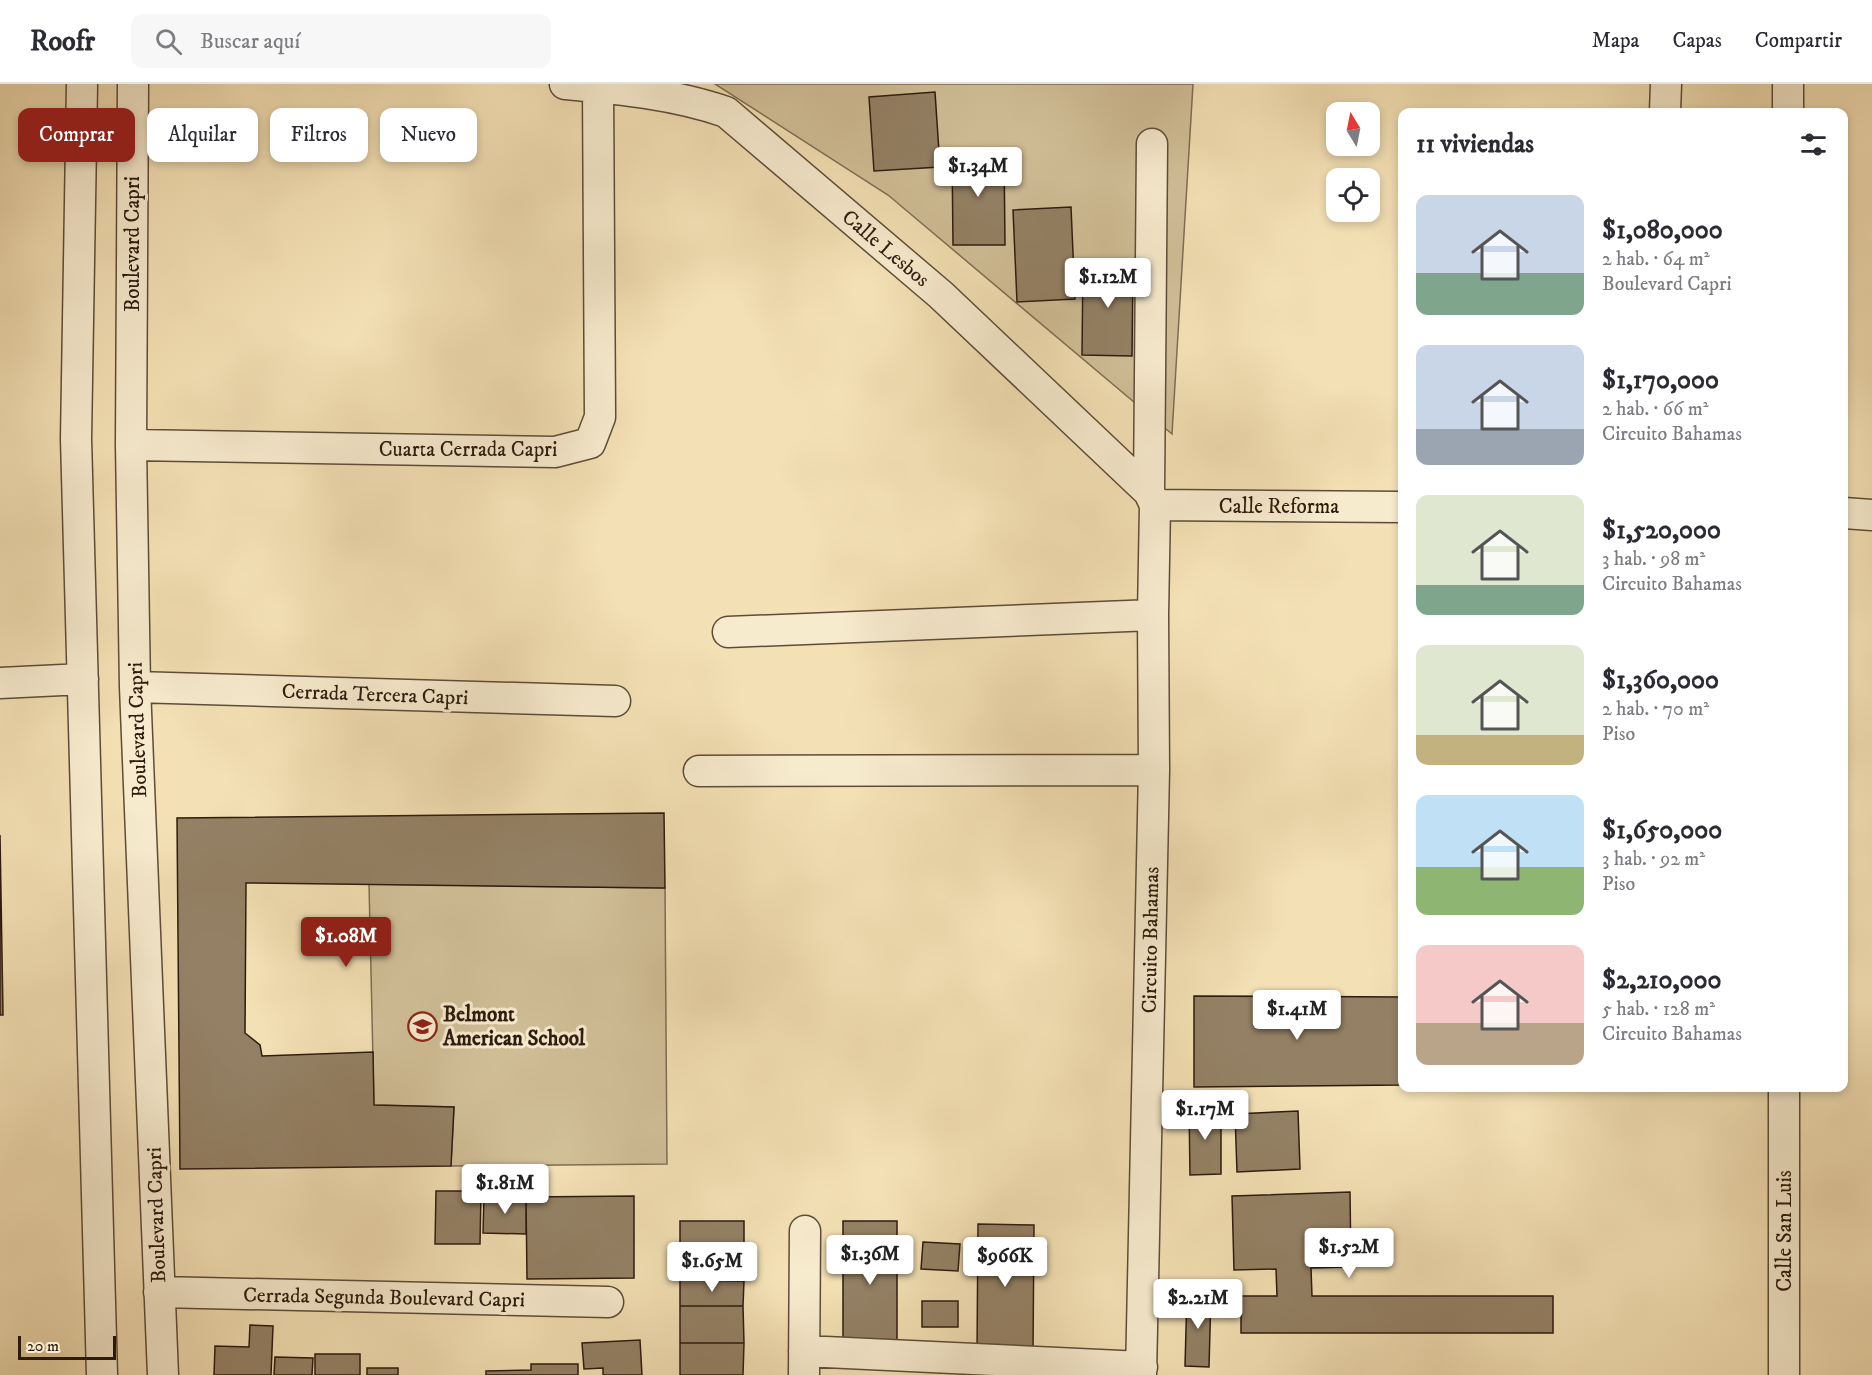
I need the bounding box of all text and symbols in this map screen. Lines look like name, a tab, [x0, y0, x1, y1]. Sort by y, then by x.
search box	[131, 14, 551, 68]
text: Roofr	[30, 24, 95, 59]
icon: search	[152, 25, 185, 58]
text: Buscar aquí	[200, 28, 300, 55]
text: Mapa	[1592, 28, 1639, 54]
text: Capas	[1672, 28, 1722, 54]
text: Compartir	[1755, 28, 1842, 54]
north arrow	[1326, 102, 1380, 156]
map controls	[1326, 102, 1380, 222]
chip: Comprar	[18, 108, 135, 162]
chip: Alquilar	[147, 108, 258, 162]
chip: Filtros	[270, 108, 368, 162]
chip: Nuevo	[380, 108, 477, 162]
text: 11 viviendas	[1416, 128, 1534, 161]
icon: filters	[1797, 128, 1830, 161]
pin: $1.34M	[929, 147, 1027, 198]
text: $1.34M	[948, 154, 1008, 179]
button: locate	[1326, 168, 1380, 222]
street label: Boulevard Capri	[120, 176, 146, 312]
street label: Calle Lesbos	[836, 205, 935, 293]
text: $1,080,000	[1602, 214, 1723, 247]
icon: home	[1464, 219, 1536, 291]
text: 2 hab. · 64 m²	[1602, 247, 1710, 272]
pin: $1.12M	[1059, 258, 1157, 309]
text: $1.12M	[1079, 265, 1137, 290]
text: Boulevard Capri	[1602, 272, 1732, 297]
text: $1,170,000	[1602, 364, 1719, 397]
icon: home	[1464, 369, 1536, 441]
text: 2 hab. · 66 m²	[1602, 397, 1709, 422]
text: Circuito Bahamas	[1602, 422, 1742, 447]
street label: Cuarta Cerrada Capri	[379, 437, 557, 463]
street label: Calle Reforma	[1219, 494, 1339, 520]
text: $1,520,000	[1602, 514, 1721, 547]
icon: home	[1464, 519, 1536, 591]
text: 3 hab. · 98 m²	[1602, 547, 1705, 572]
text: Circuito Bahamas	[1602, 572, 1742, 597]
street label: Boulevard Capri	[123, 662, 153, 798]
text: $1,360,000	[1602, 664, 1719, 697]
icon: home	[1464, 669, 1536, 741]
street label: Cerrada Tercera Capri	[281, 679, 469, 711]
text: 2 hab. · 70 m²	[1602, 697, 1709, 722]
text: Piso	[1602, 722, 1635, 747]
text: $1,650,000	[1602, 814, 1722, 847]
icon: home	[1464, 819, 1536, 891]
text: 3 hab. · 92 m²	[1602, 847, 1705, 872]
street label: Circuito Bahamas	[1137, 866, 1165, 1014]
text: Piso	[1602, 872, 1635, 897]
pin: $1.08M	[297, 917, 395, 968]
text: $1.08M	[315, 924, 377, 949]
text: $2,210,000	[1602, 964, 1721, 997]
icon: home	[1464, 969, 1536, 1041]
pin: $1.41M	[1248, 990, 1346, 1041]
text: $1.41M	[1267, 997, 1327, 1022]
text: 5 hab. · 128 m²	[1602, 997, 1715, 1022]
place label: Belmont American School	[442, 1002, 586, 1052]
school or university icon: Belmont American School	[406, 1010, 438, 1042]
text: Circuito Bahamas	[1602, 1022, 1742, 1047]
pin: $1.17M	[1156, 1090, 1254, 1141]
text: $1.17M	[1175, 1097, 1235, 1122]
street label: Boulevard Capri	[142, 1147, 172, 1283]
pin: $1.81M	[456, 1164, 554, 1215]
street label: Calle San Luis	[1772, 1170, 1798, 1292]
text: $1.81M	[476, 1171, 534, 1196]
pin: $1.52M	[1300, 1228, 1398, 1279]
pin: $1.36M	[821, 1235, 919, 1286]
text: $1.52M	[1319, 1235, 1379, 1260]
pin: $966K	[963, 1237, 1047, 1288]
pin: $1.65M	[663, 1242, 761, 1293]
text: $1.36M	[840, 1242, 900, 1267]
text: $966K	[977, 1244, 1033, 1269]
text: $1.65M	[681, 1249, 743, 1274]
pin: $2.21M	[1149, 1279, 1247, 1330]
street label: Cerrada Segunda Boulevard Capri	[243, 1283, 525, 1313]
text: $2.21M	[1167, 1286, 1229, 1311]
scale bar	[18, 1333, 116, 1360]
text: 20 m	[27, 1336, 59, 1356]

